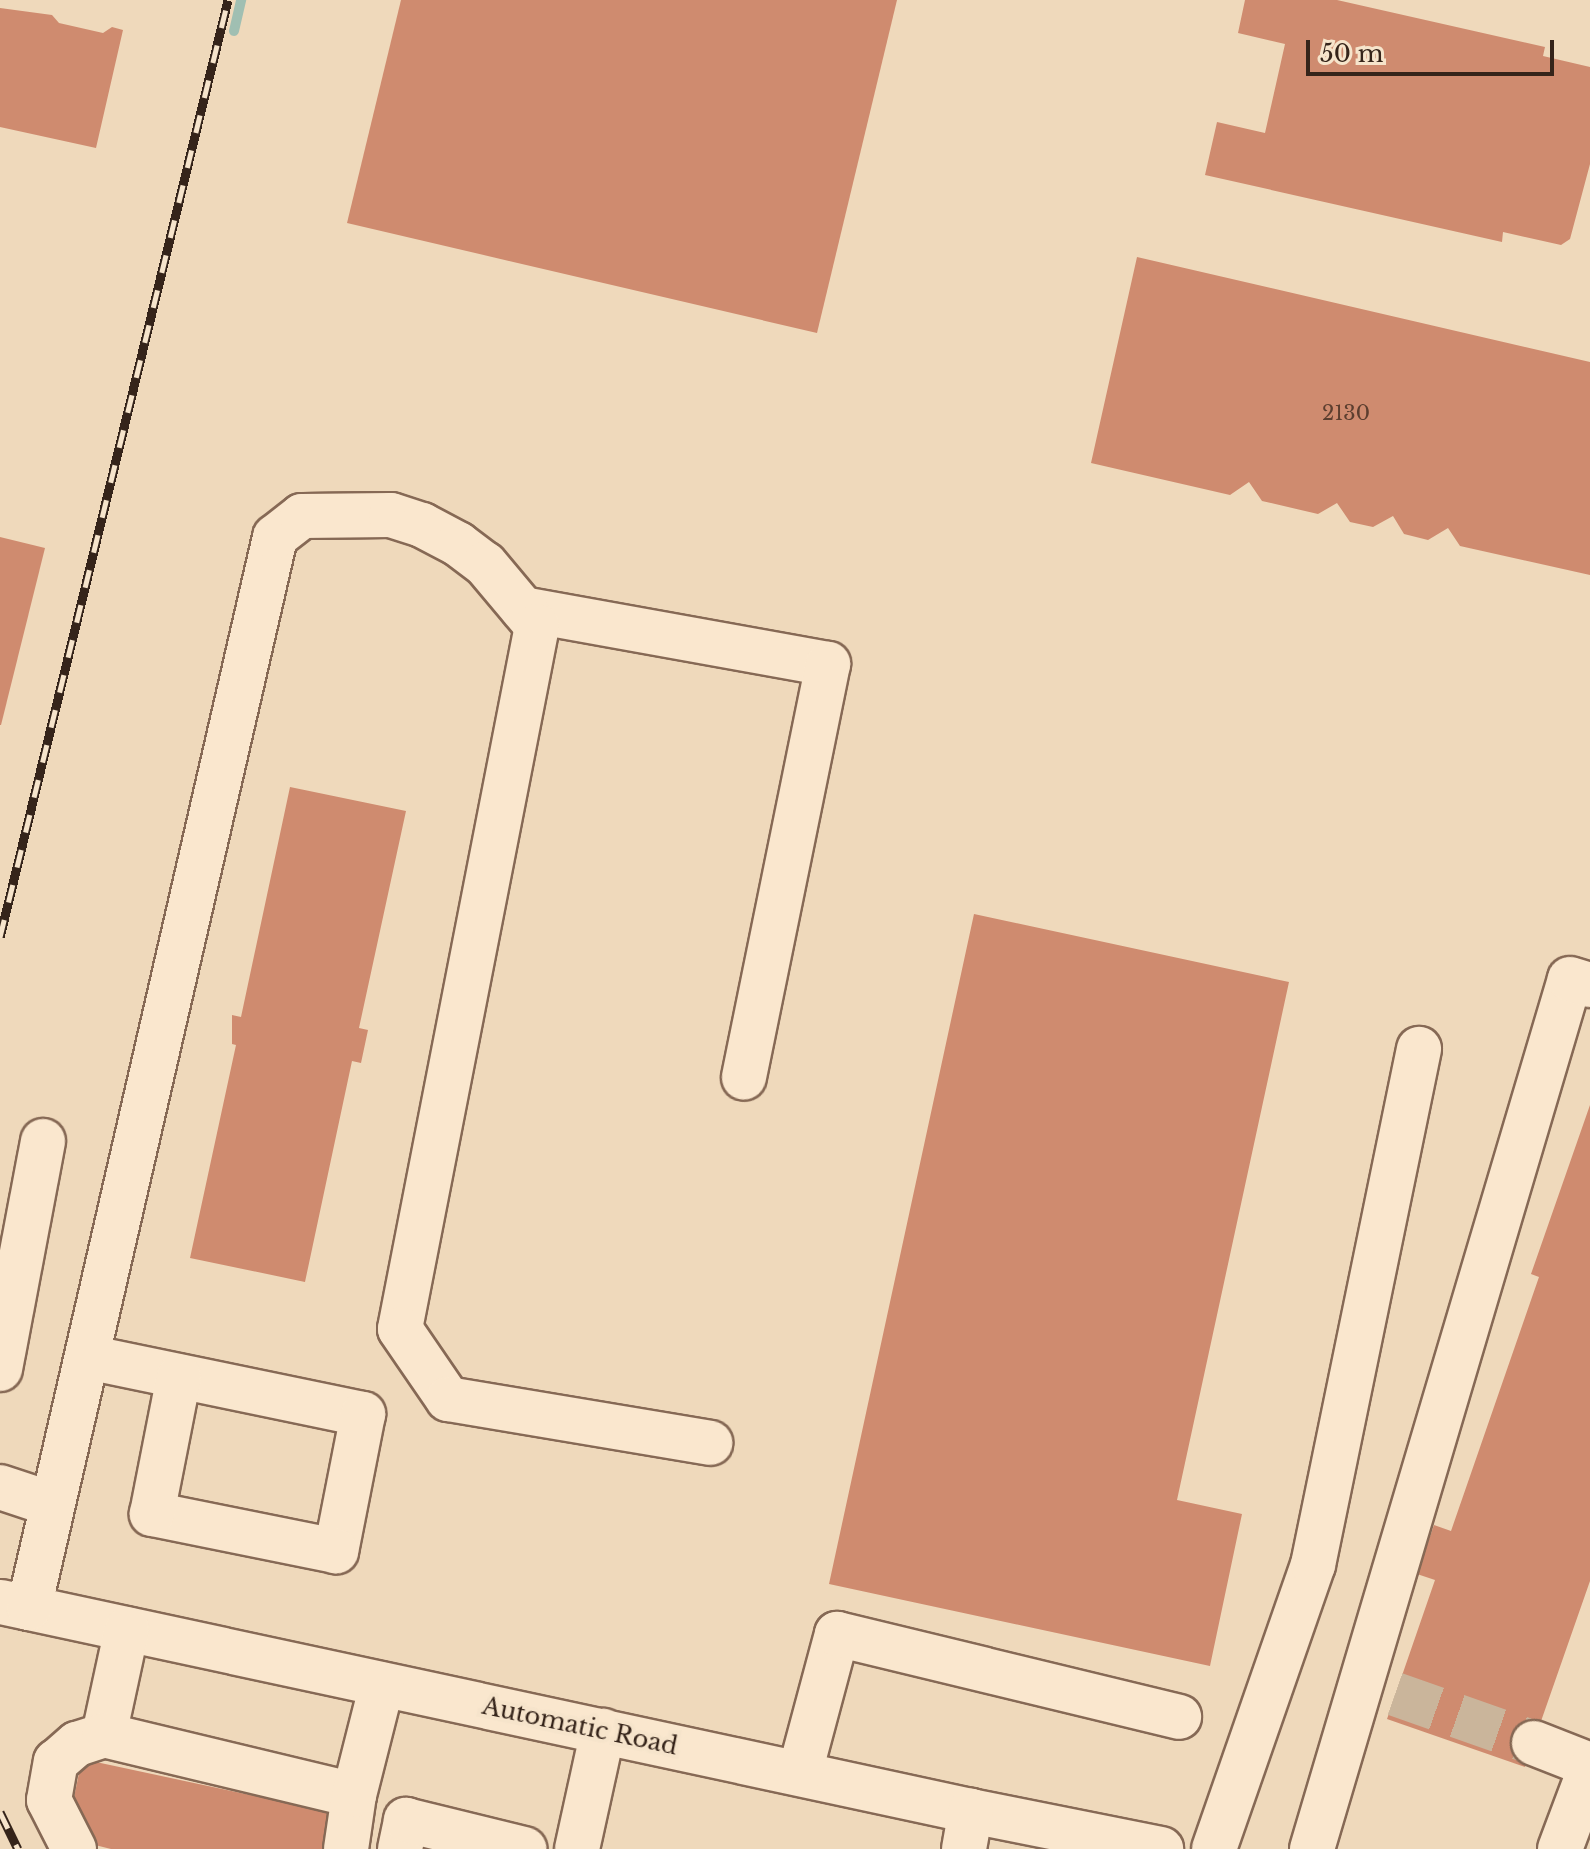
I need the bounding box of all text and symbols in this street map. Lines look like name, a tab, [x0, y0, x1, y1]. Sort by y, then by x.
scale bar	[1310, 24, 1558, 74]
text: 50 m	[1320, 39, 1383, 68]
house number: 2130	[1322, 401, 1370, 425]
street label: Automatic Road	[480, 1691, 680, 1761]

